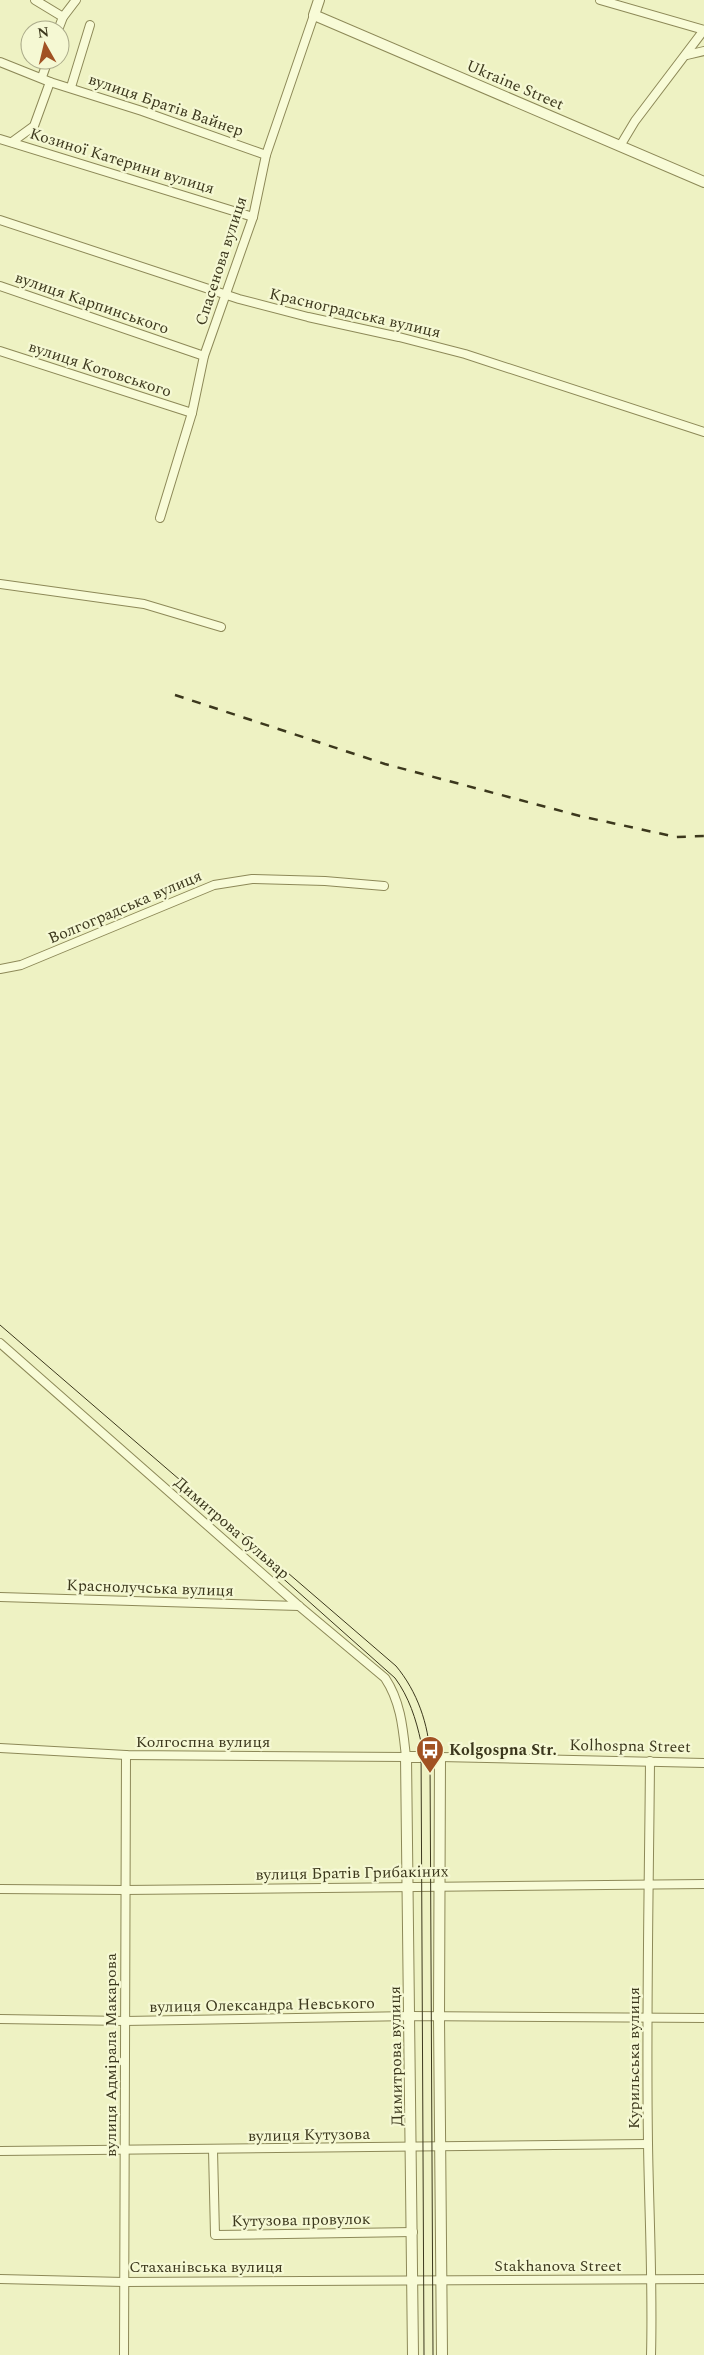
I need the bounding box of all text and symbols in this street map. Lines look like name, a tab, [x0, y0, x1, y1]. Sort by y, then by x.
north arrow	[20, 20, 70, 70]
text: N	[36, 21, 50, 44]
street label: Ukraine Street	[462, 54, 568, 117]
street label: вулиця Братів Вайнер	[85, 67, 247, 143]
street label: Козиної Катерини вулиця	[27, 121, 217, 201]
street label: Спасенова вулиця	[189, 193, 253, 329]
street label: вулиця Карпинського	[12, 265, 172, 341]
street label: Красноградська вулиця	[267, 282, 443, 344]
street label: вулиця Котовського	[25, 335, 175, 403]
street label: Волгоградська вулиця	[44, 864, 206, 950]
street label: Димитрова бульвар	[169, 1471, 295, 1585]
street label: Краснолучська вулиця	[66, 1573, 234, 1603]
street label: Колгоспна вулиця	[136, 1730, 270, 1754]
street label: Kolhospna Street	[569, 1733, 691, 1759]
bus stop icon: Kolgospna Str.	[415, 1735, 445, 1774]
place label: Kolgospna Str.	[449, 1738, 557, 1762]
street label: вулиця Братів Грибакіних	[255, 1859, 449, 1887]
street label: вулиця Адмірала Макарова	[99, 1953, 123, 2157]
street label: Димитрова вулиця	[383, 1986, 409, 2126]
street label: Курильська вулиця	[622, 1987, 646, 2129]
street label: вулиця Олександра Невського	[149, 1991, 375, 2019]
street label: вулиця Кутузова	[248, 2122, 371, 2148]
street label: Кутузова провулок	[231, 2207, 371, 2233]
street label: Stakhanova Street	[494, 2254, 622, 2278]
street label: Стаханівська вулиця	[129, 2255, 283, 2279]

